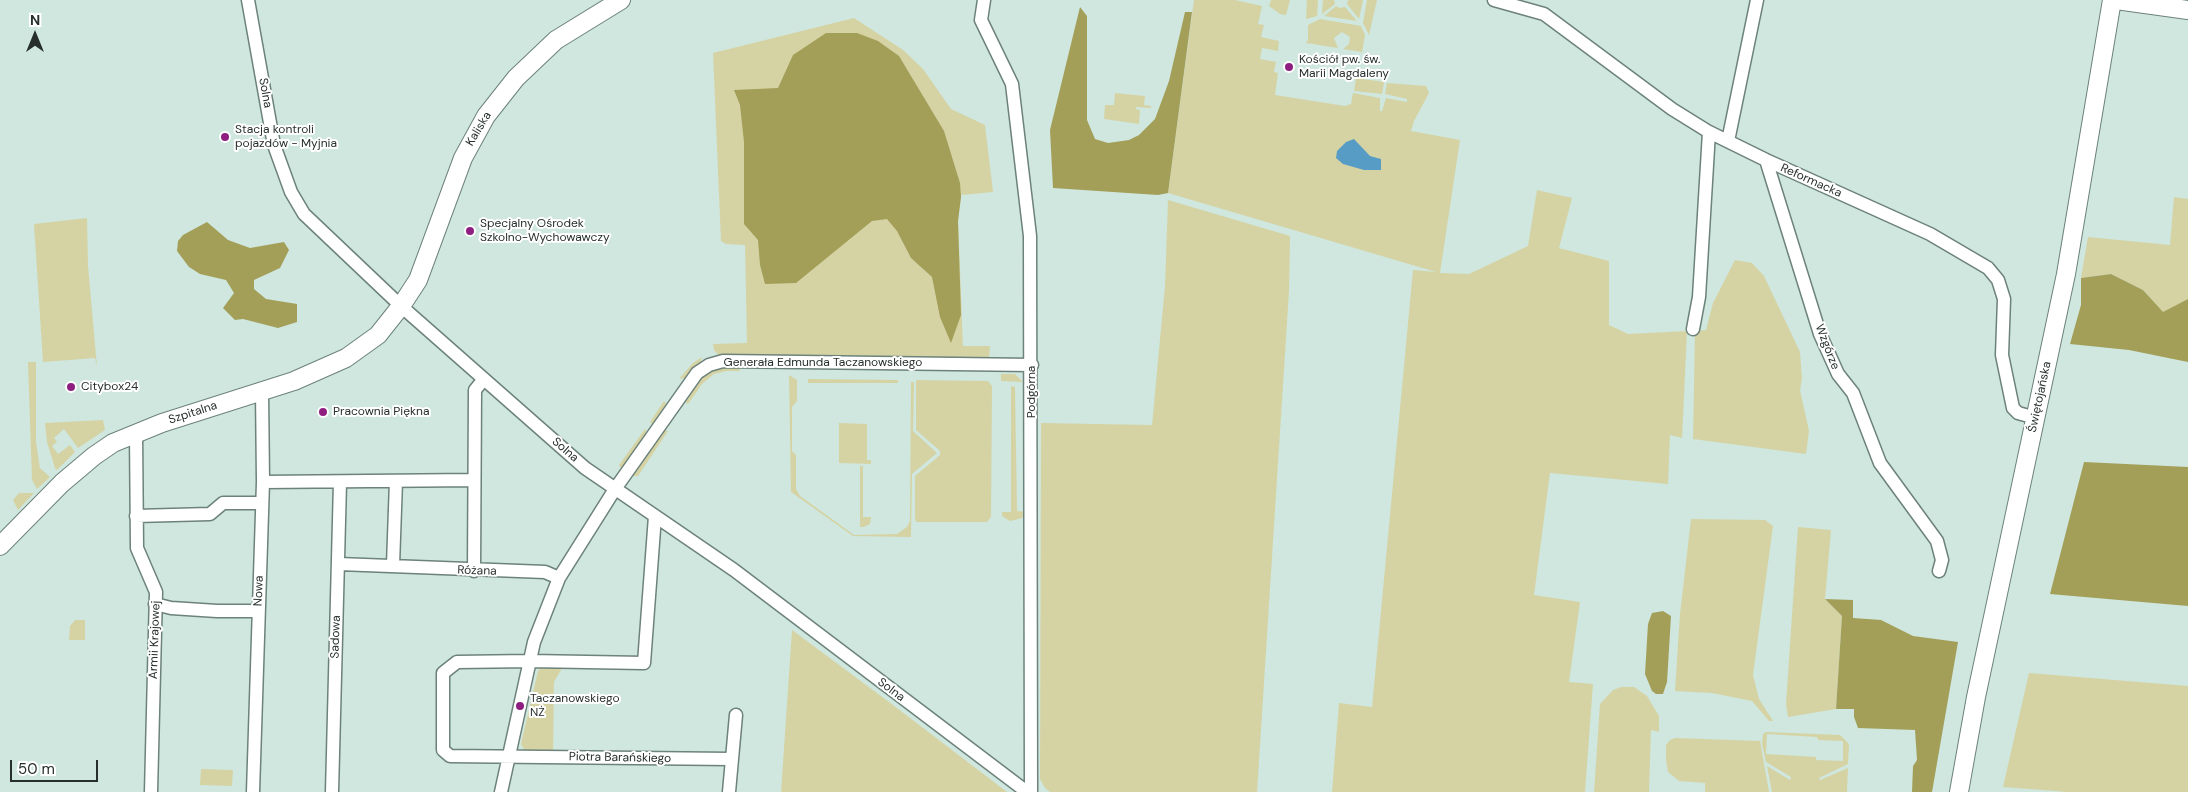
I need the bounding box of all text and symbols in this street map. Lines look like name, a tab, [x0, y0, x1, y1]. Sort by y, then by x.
north arrow	[10, 10, 60, 60]
text: N	[30, 11, 40, 29]
place label: Kościół pw. św. Marii Magdaleny	[1299, 53, 1389, 81]
marker: Kościół pw. św. Marii Magdaleny	[1283, 61, 1295, 73]
street label: Solna	[255, 77, 275, 109]
street label: Kaliska	[463, 109, 495, 149]
place label: Stacja kontroli pojazdów - Myjnia	[235, 123, 337, 151]
marker: Stacja kontroli pojazdów - Myjnia	[219, 131, 231, 143]
street label: Reformacka	[1778, 161, 1844, 201]
place label: Specjalny Ośrodek Szkolno-Wychowawczy	[480, 217, 610, 245]
marker: Specjalny Ośrodek Szkolno-Wychowawczy	[464, 225, 476, 237]
street label: Wzgórze	[1812, 322, 1842, 372]
street label: Generała Edmunda Taczanowskiego	[724, 356, 922, 370]
street label: Świętojańska	[2025, 360, 2055, 434]
street label: Podgórna	[1025, 366, 1039, 418]
place label: Citybox24	[81, 380, 138, 394]
marker: Citybox24	[65, 381, 77, 393]
street label: Szpitalna	[167, 398, 219, 428]
place label: Pracownia Piękna	[333, 405, 429, 419]
marker: Pracownia Piękna	[317, 406, 329, 418]
street label: Solna	[549, 435, 581, 465]
street label: Różana	[457, 563, 497, 579]
street label: Nowa	[251, 575, 267, 607]
street label: Armii Krajowej	[146, 601, 164, 679]
street label: Sadowa	[328, 615, 344, 659]
street label: Solna	[875, 675, 907, 705]
place label: Taczanowskiego NŻ	[530, 692, 619, 720]
marker: Taczanowskiego NŻ	[514, 700, 526, 712]
scale bar	[12, 750, 100, 782]
street label: Piotra Barańskiego	[569, 750, 671, 766]
text: 50 m	[18, 759, 55, 779]

